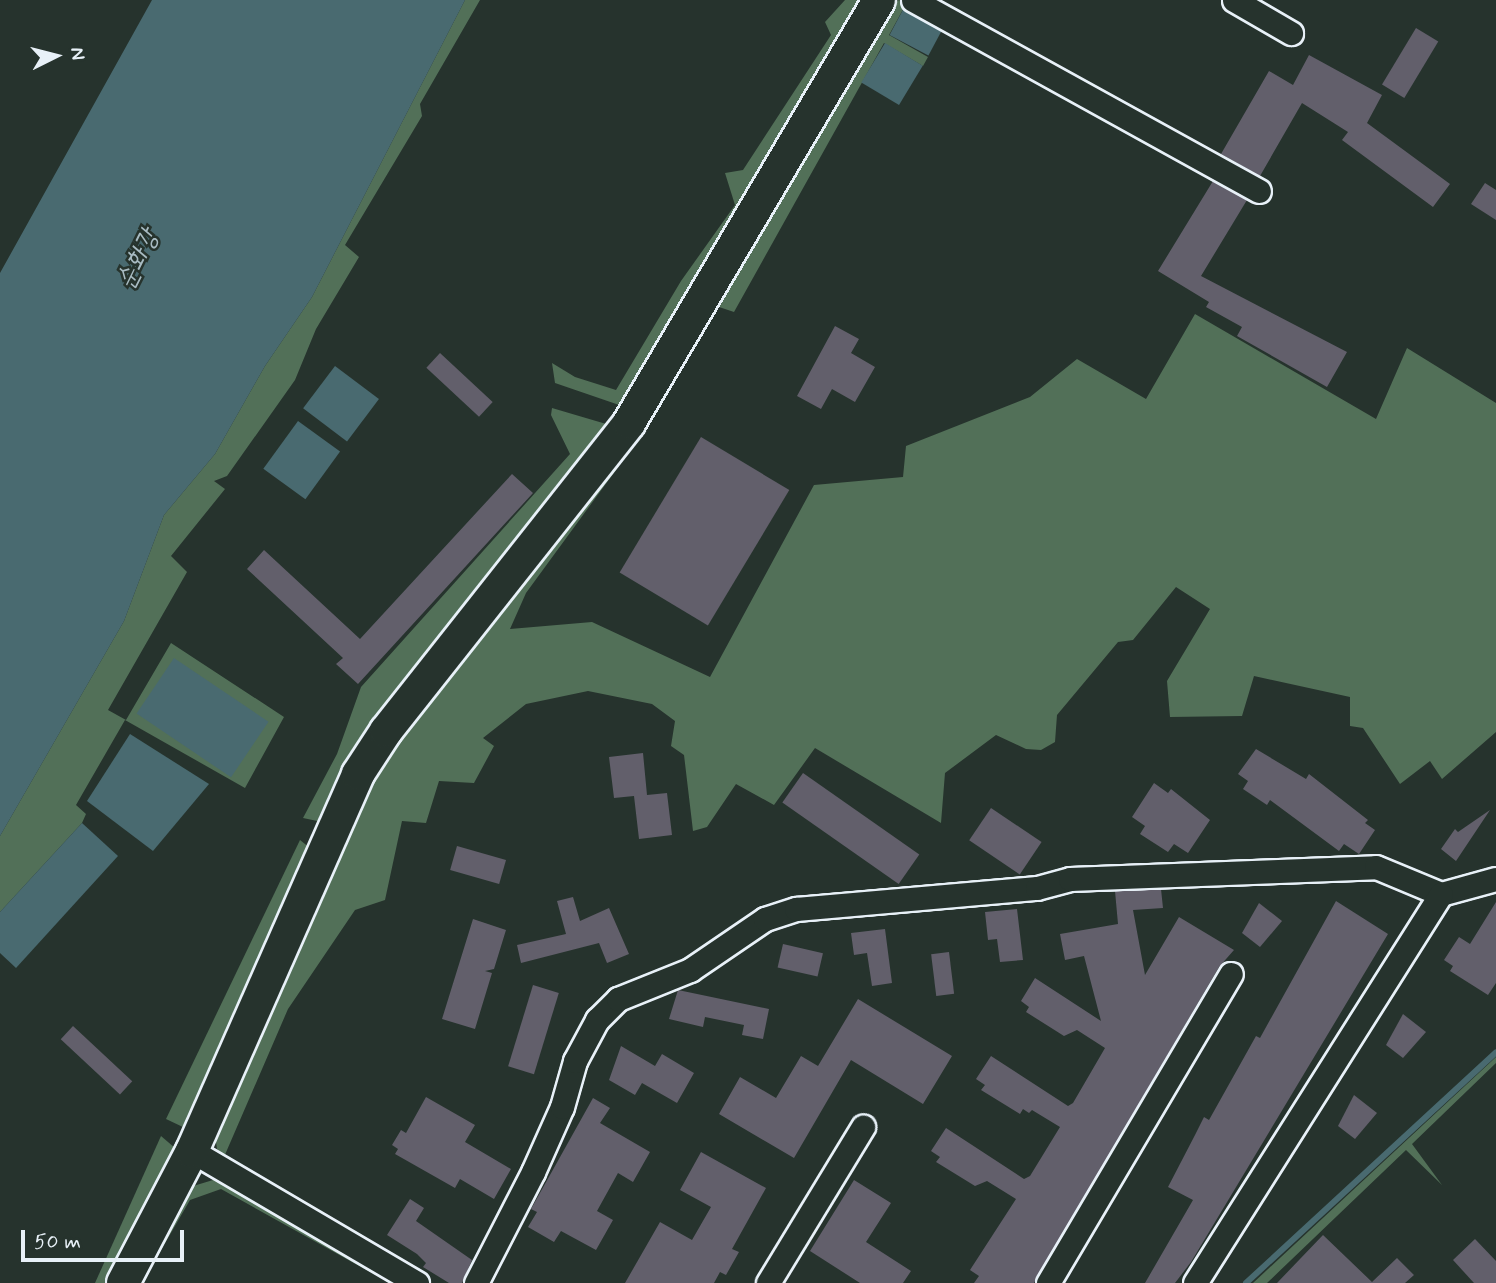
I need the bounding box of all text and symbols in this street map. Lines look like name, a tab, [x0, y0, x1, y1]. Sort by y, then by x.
north arrow	[21, 21, 91, 91]
text: N	[64, 46, 90, 61]
water label: 순화강	[111, 225, 167, 295]
scale bar	[24, 1216, 187, 1260]
text: 50 m	[34, 1228, 81, 1256]

